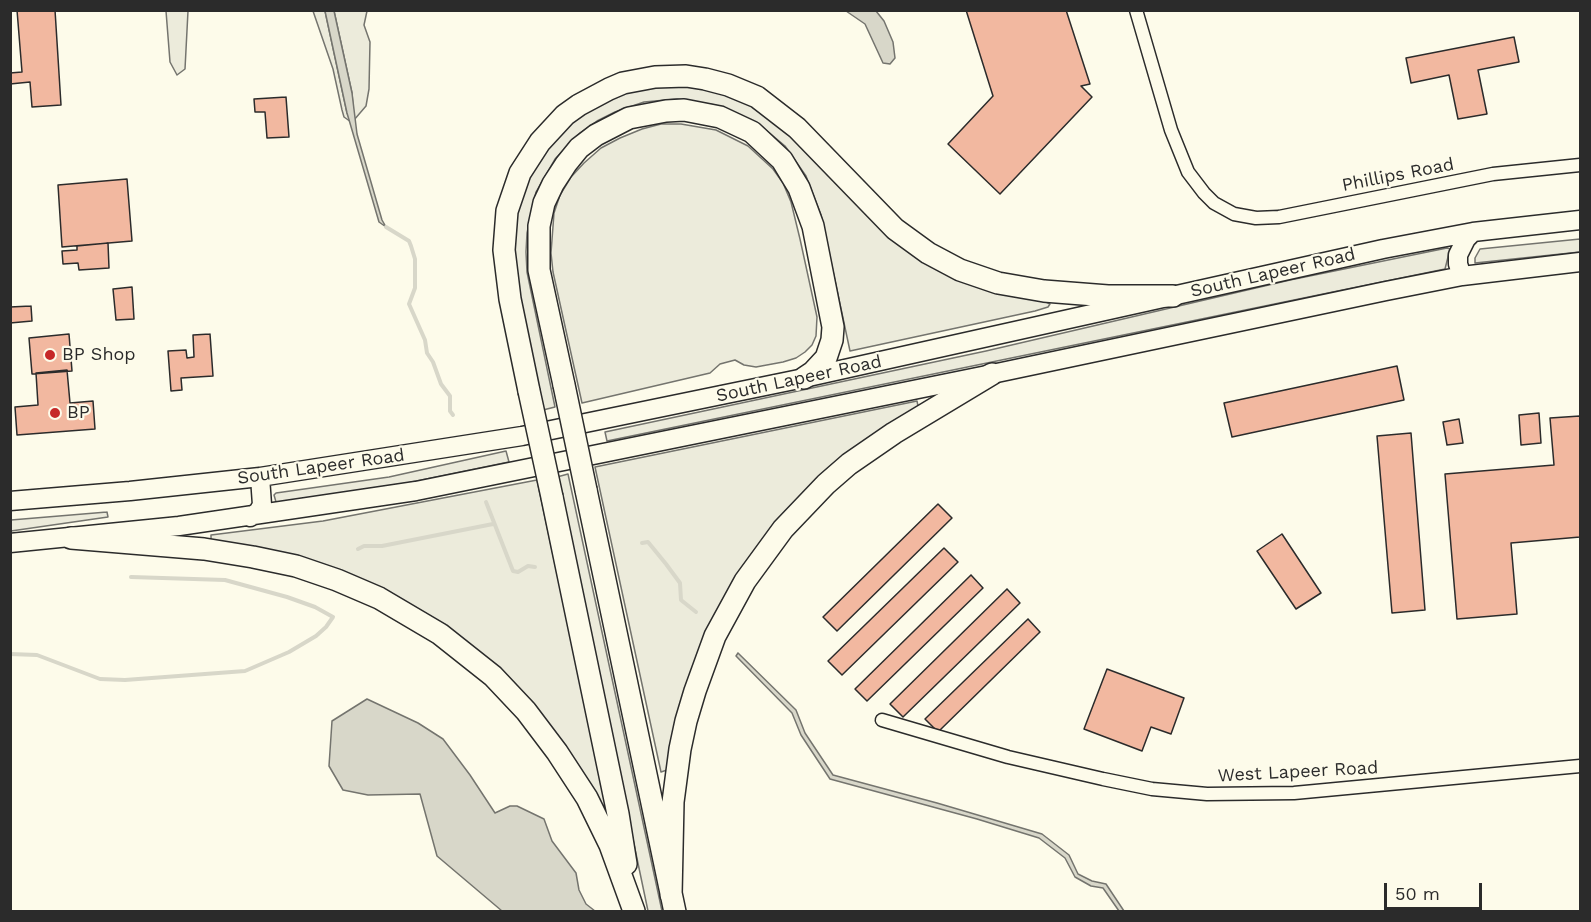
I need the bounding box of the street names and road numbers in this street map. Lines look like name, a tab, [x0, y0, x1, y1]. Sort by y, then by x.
street label: Phillips Road	[1340, 154, 1456, 196]
street label: South Lapeer Road	[1188, 244, 1358, 302]
street label: South Lapeer Road	[714, 351, 884, 407]
street label: South Lapeer Road	[236, 445, 406, 489]
street label: West Lapeer Road	[1217, 757, 1379, 787]

